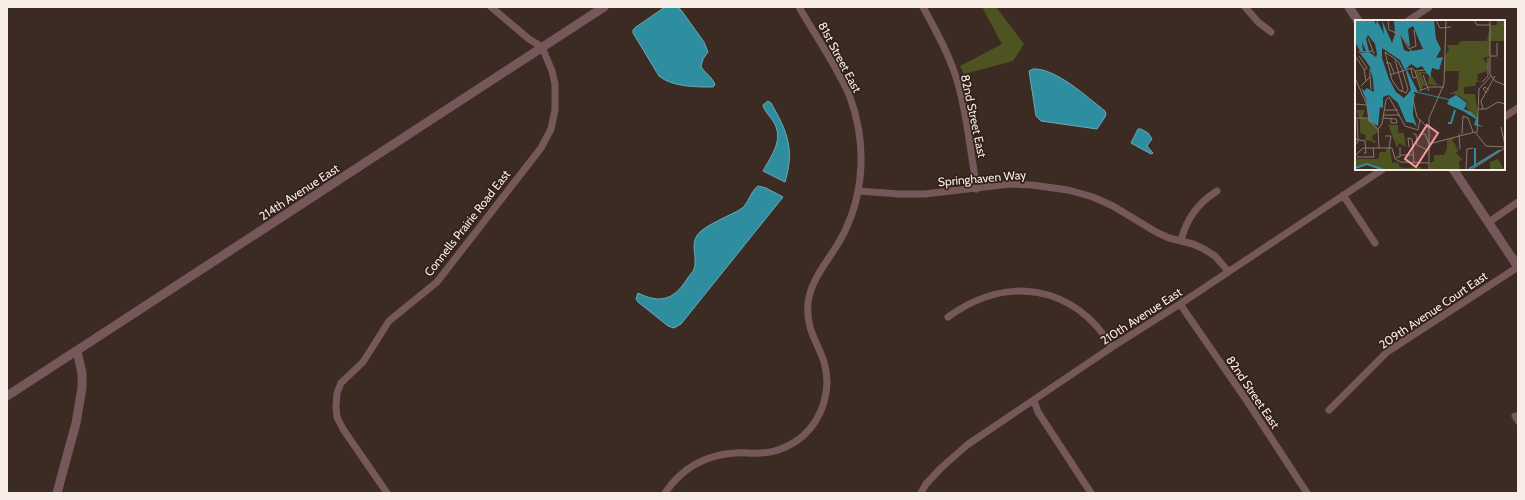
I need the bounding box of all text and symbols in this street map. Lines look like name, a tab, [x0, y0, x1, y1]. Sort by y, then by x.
street label: 81st Street East	[815, 19, 865, 95]
inset map	[1355, 20, 1505, 170]
street label: 82nd Street East	[958, 73, 990, 159]
street label: 214th Avenue East	[256, 161, 342, 223]
street label: Connells Prairie Road East	[421, 167, 513, 279]
street label: Springhaven Way	[937, 167, 1027, 189]
street label: 209th Avenue Court East	[1376, 268, 1490, 352]
street label: 210th Avenue East	[1097, 284, 1185, 348]
street label: 82nd Street East	[1223, 353, 1283, 431]

